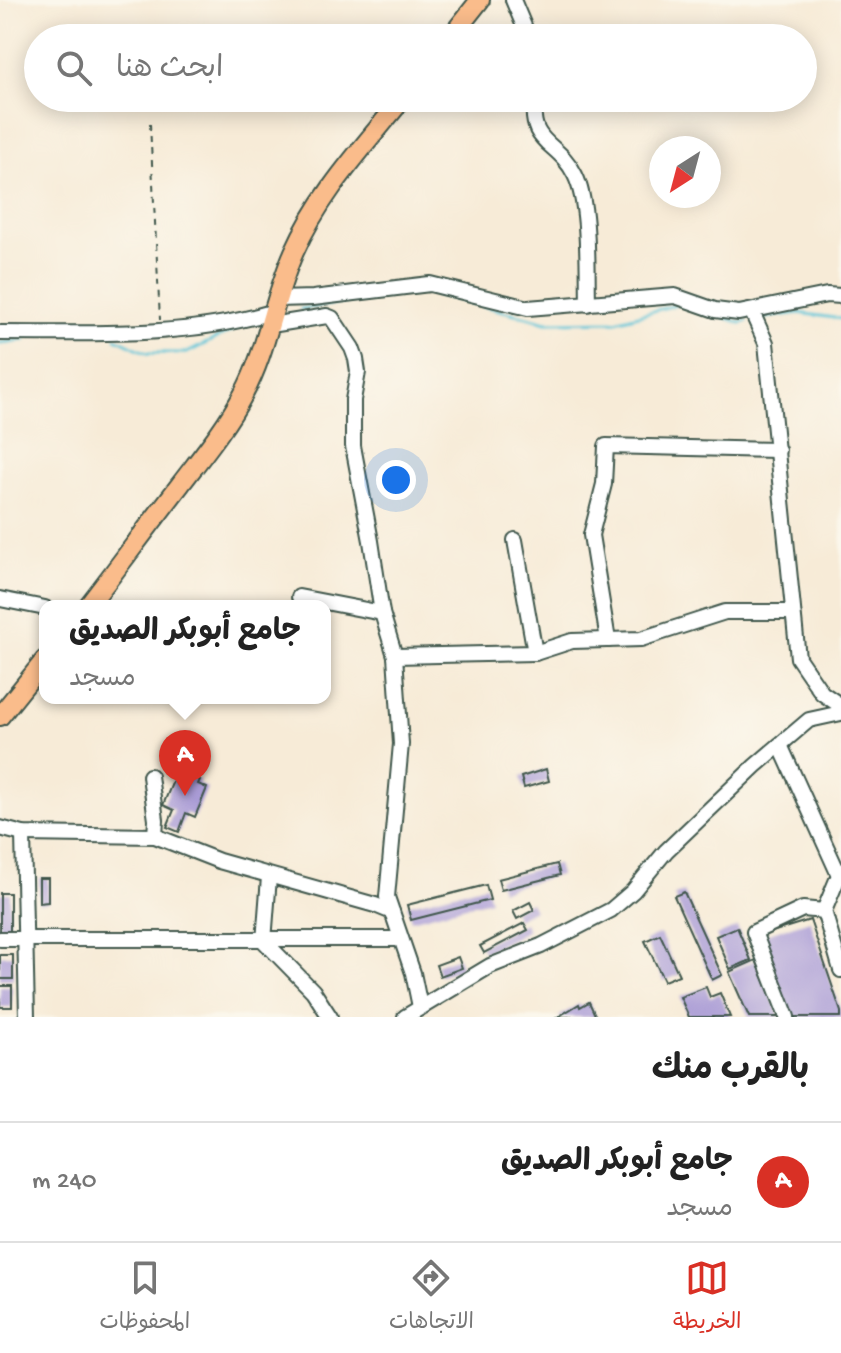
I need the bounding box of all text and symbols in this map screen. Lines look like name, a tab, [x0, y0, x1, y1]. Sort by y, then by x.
search box	[24, 24, 817, 112]
icon: search	[52, 46, 96, 90]
text: ابحث هنا	[116, 53, 223, 88]
north arrow	[649, 136, 721, 208]
your location	[376, 460, 416, 500]
popup	[39, 600, 331, 704]
text: جامع أبوبكر الصديق	[69, 616, 301, 651]
text: مسجد	[69, 665, 136, 696]
pin: A	[159, 730, 211, 796]
text: بالقرب منك	[652, 1052, 809, 1092]
text: جامع أبوبكر الصديق	[501, 1146, 733, 1181]
text: 240 m	[32, 1167, 96, 1198]
text: A	[775, 1167, 791, 1198]
text: مسجد	[666, 1195, 733, 1226]
tab: المحفوظات	[99, 1256, 190, 1340]
tab: الاتجاهات	[389, 1256, 474, 1340]
tab: الخريطة	[673, 1256, 742, 1340]

